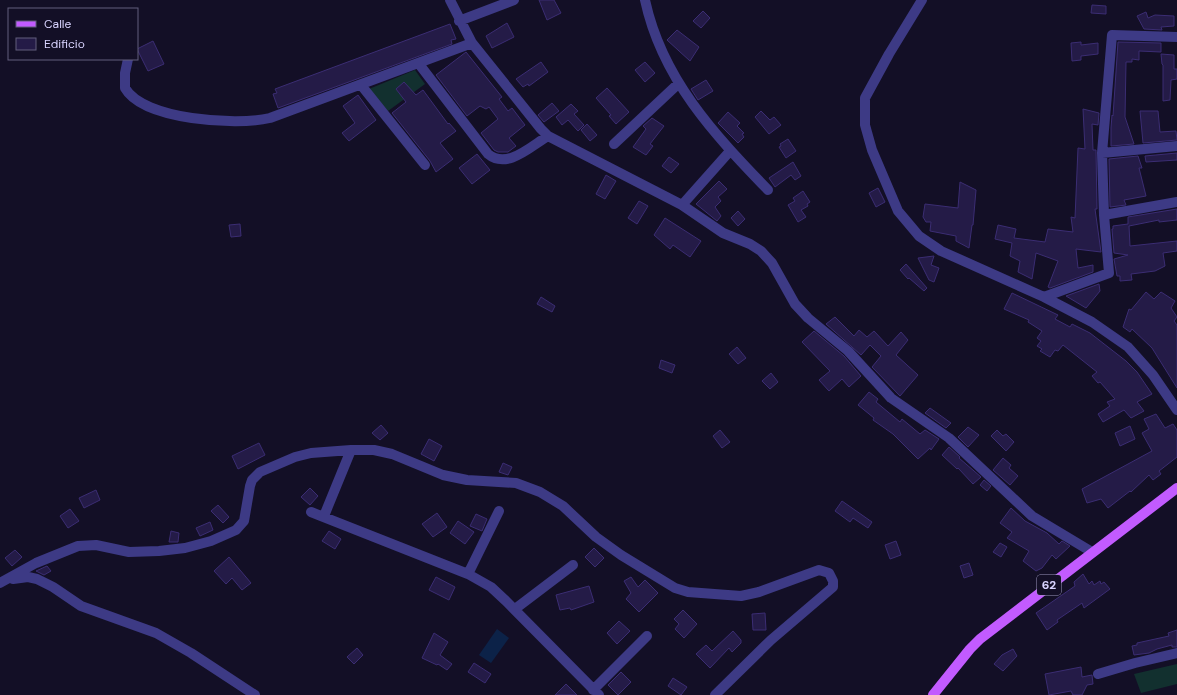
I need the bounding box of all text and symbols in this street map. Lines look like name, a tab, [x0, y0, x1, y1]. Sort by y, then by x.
legend	[8, 8, 138, 60]
text: Calle	[44, 16, 71, 32]
text: Edificio	[44, 36, 85, 52]
road number: 62	[1037, 575, 1061, 595]

